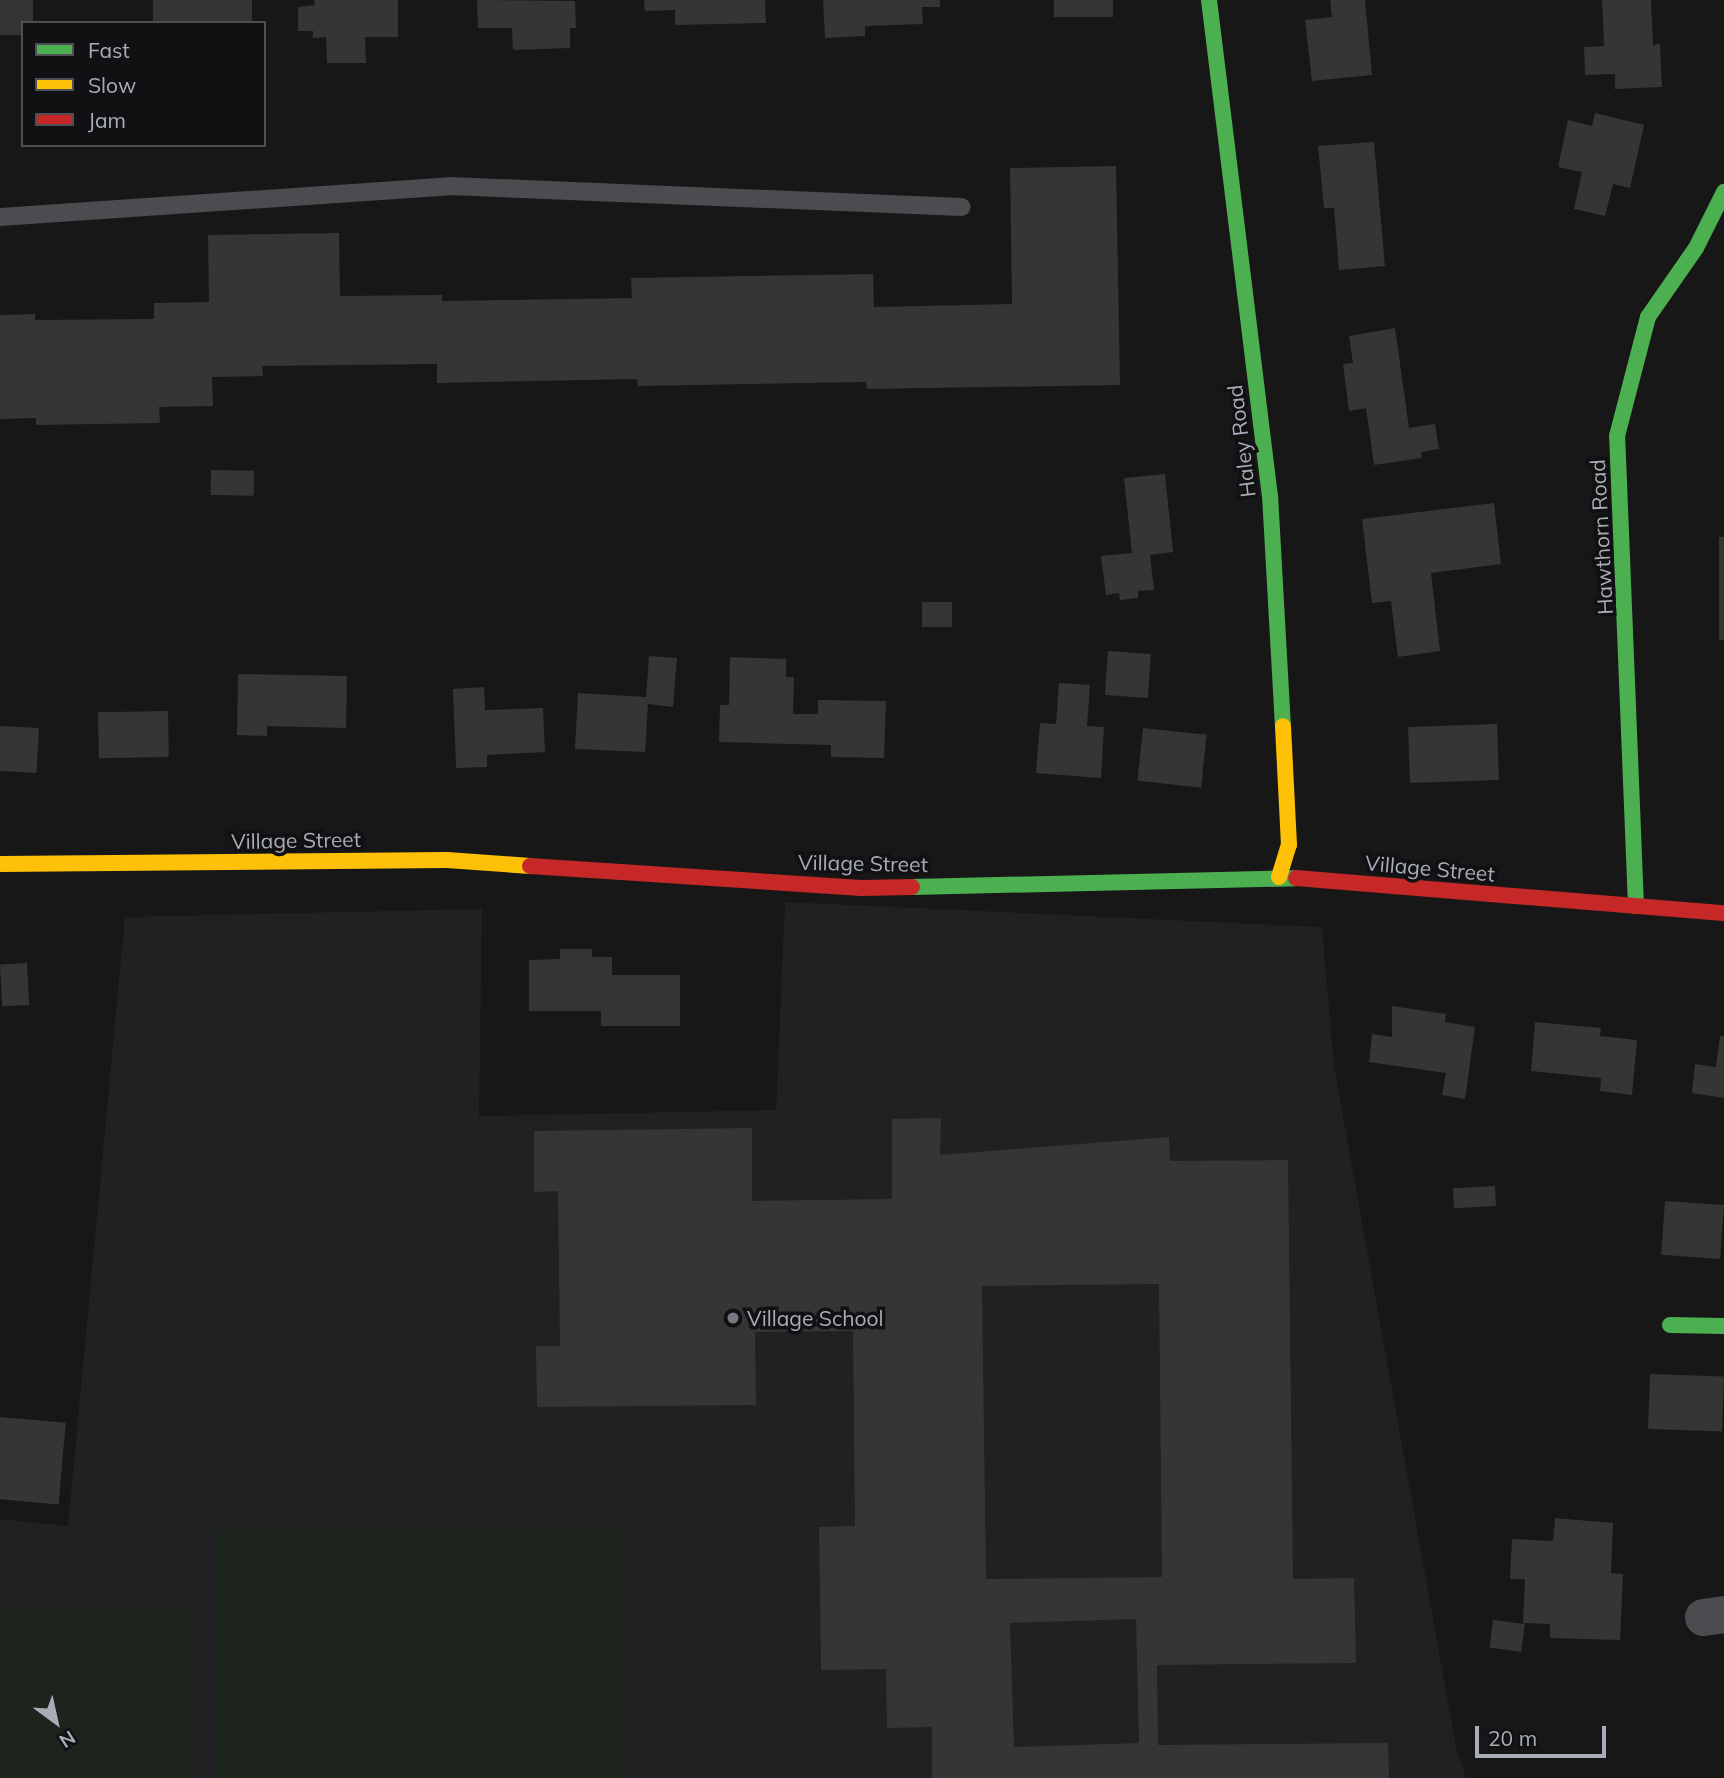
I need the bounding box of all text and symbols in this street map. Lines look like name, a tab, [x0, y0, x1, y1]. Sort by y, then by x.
legend	[21, 21, 266, 147]
text: Fast	[88, 37, 130, 63]
text: Slow	[88, 72, 136, 98]
text: Jam	[88, 107, 126, 133]
street label: Haley Road	[1222, 383, 1260, 499]
street label: Hawthorn Road	[1584, 459, 1618, 615]
street label: Village Street	[231, 826, 361, 854]
street label: Village Street	[798, 849, 928, 877]
street label: Village Street	[1364, 850, 1496, 886]
place label: Village School	[747, 1305, 884, 1331]
marker: Village School	[725, 1310, 741, 1326]
north arrow	[21, 1687, 91, 1757]
scale bar	[1479, 1712, 1610, 1756]
text: 20 m	[1488, 1725, 1537, 1751]
text: N	[55, 1726, 80, 1754]

